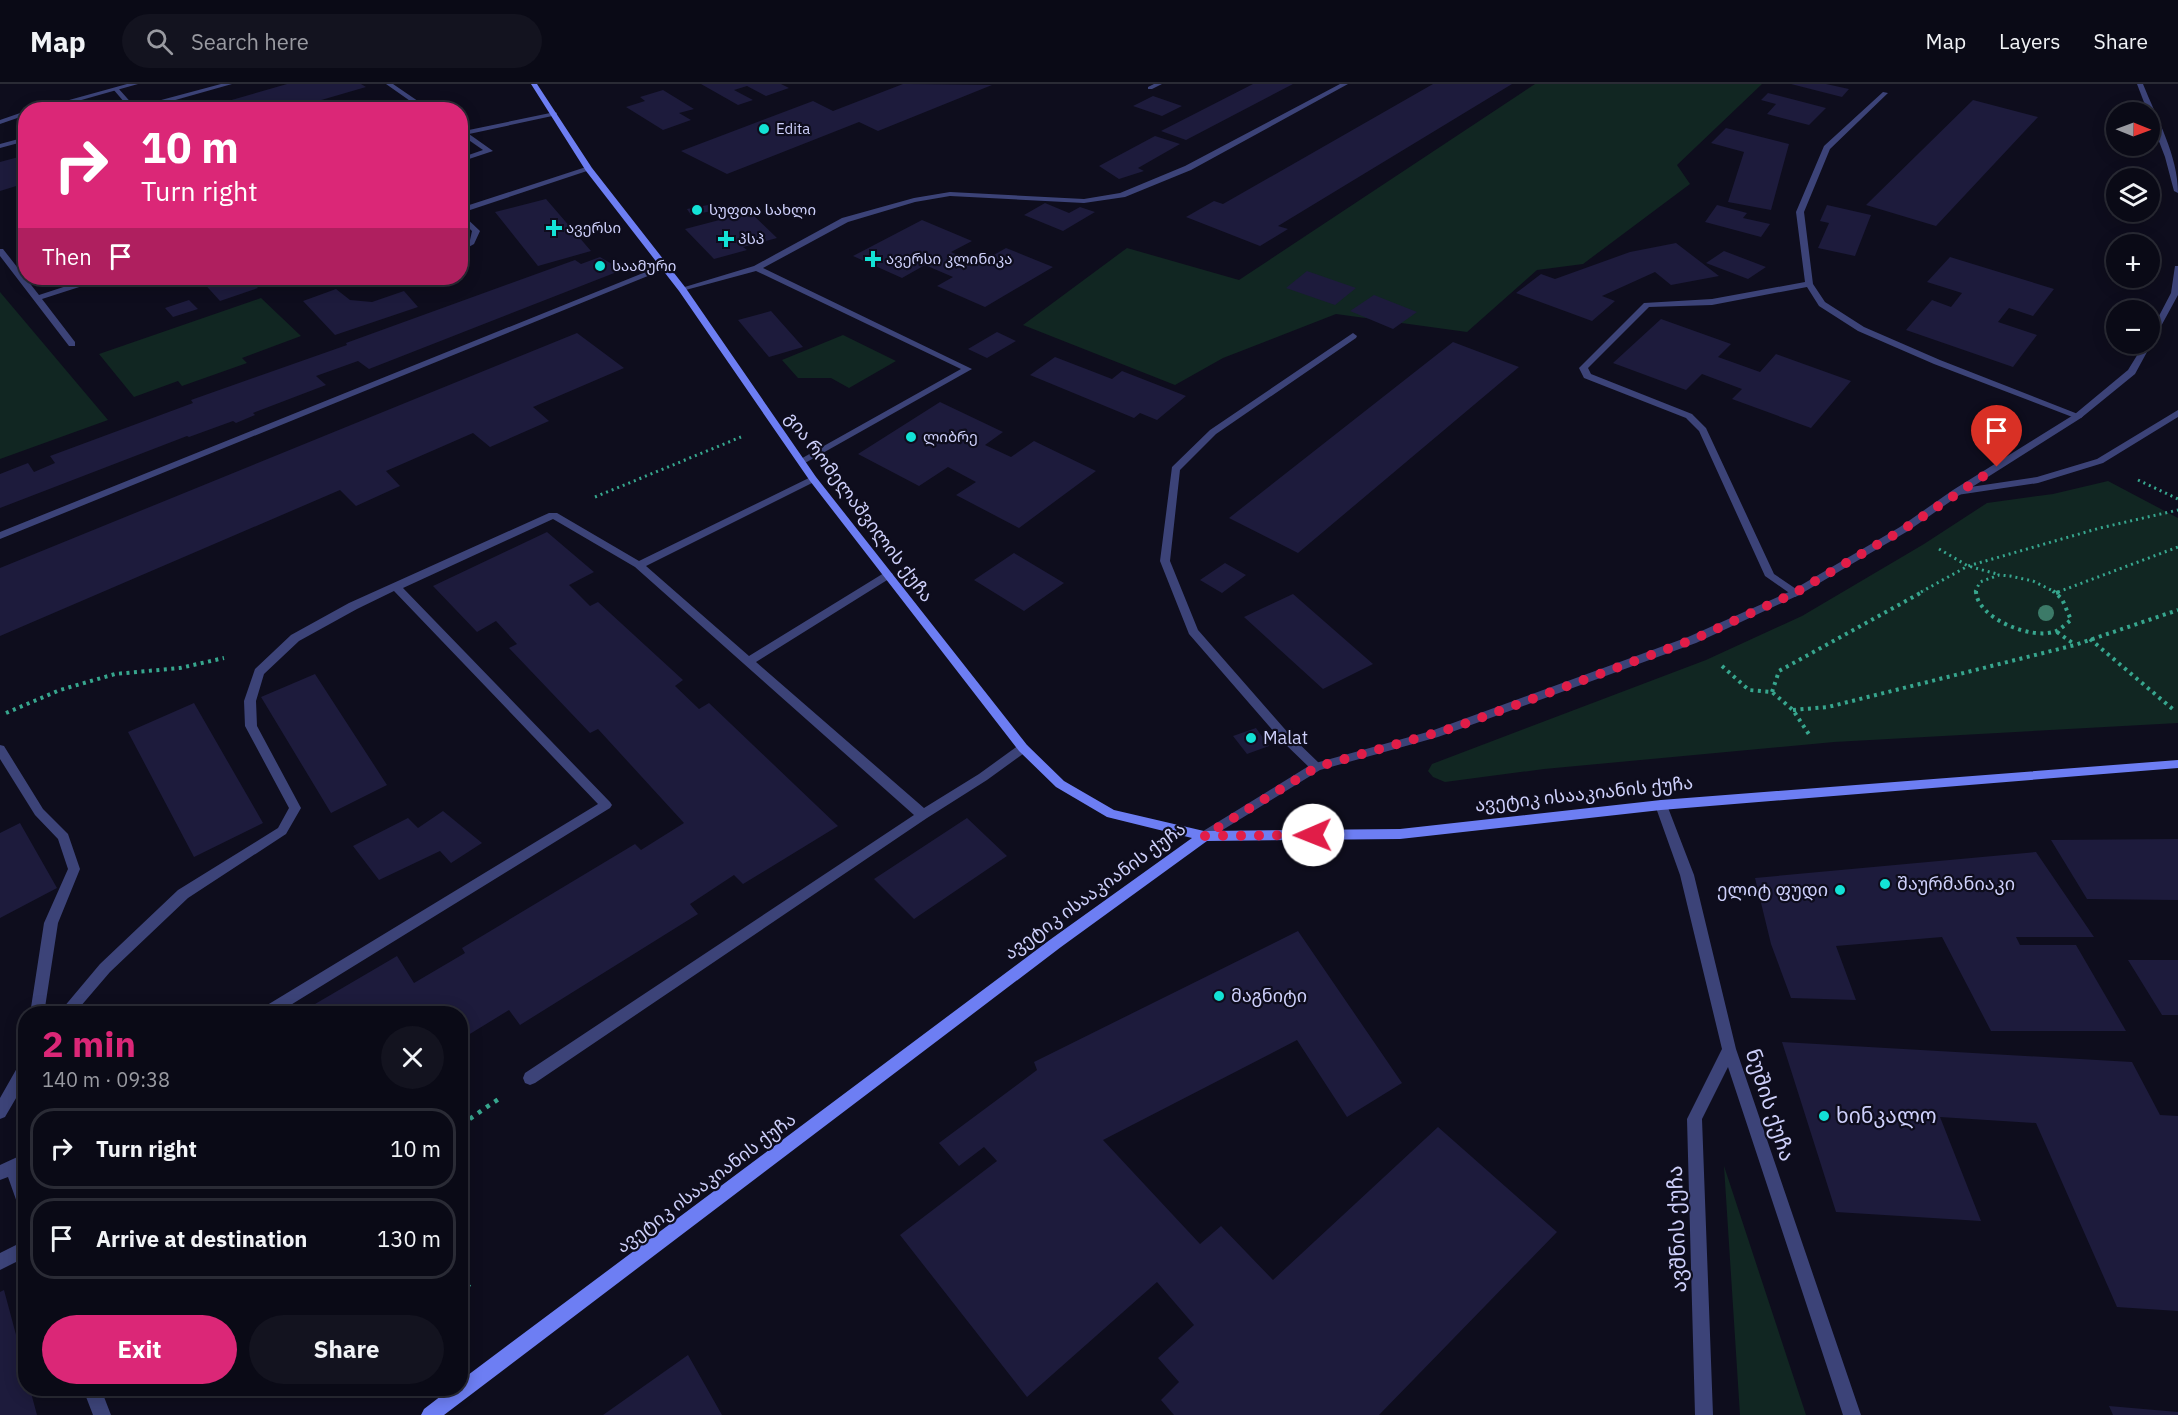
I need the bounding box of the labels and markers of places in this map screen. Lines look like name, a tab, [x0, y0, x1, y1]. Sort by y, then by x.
place label: Edita	[776, 119, 810, 138]
marker: Edita	[757, 122, 771, 136]
place label: სუფთა სახლი	[709, 200, 816, 219]
marker: სუფთა სახლი	[690, 203, 704, 217]
place label: ავერსი	[566, 218, 621, 237]
marker: ავერსი	[547, 221, 561, 235]
place label: პსპ	[738, 229, 764, 248]
marker: პსპ	[719, 232, 733, 246]
place label: ავერსი კლინიკა	[886, 249, 1013, 268]
marker: ავერსი კლინიკა	[864, 250, 882, 268]
place label: საამური	[612, 256, 676, 275]
marker: საამური	[593, 259, 607, 273]
pin	[1971, 405, 2022, 467]
place label: ლიბრე	[923, 427, 978, 446]
marker: ლიბრე	[904, 430, 918, 444]
place label: Malat	[1263, 726, 1308, 749]
marker: Malat	[1244, 731, 1258, 745]
place label: შაურმანიაკი	[1897, 872, 2015, 895]
marker: შაურმანიაკი	[1878, 877, 1892, 891]
place label: ელიტ ფუდი	[1717, 878, 1828, 901]
marker: ელიტ ფუდი	[1833, 883, 1847, 897]
place label: მაგნიტი	[1231, 984, 1307, 1007]
marker: მაგნიტი	[1212, 989, 1226, 1003]
place label: ხინკალო	[1836, 1101, 1937, 1129]
marker: ხინკალო	[1817, 1109, 1831, 1123]

